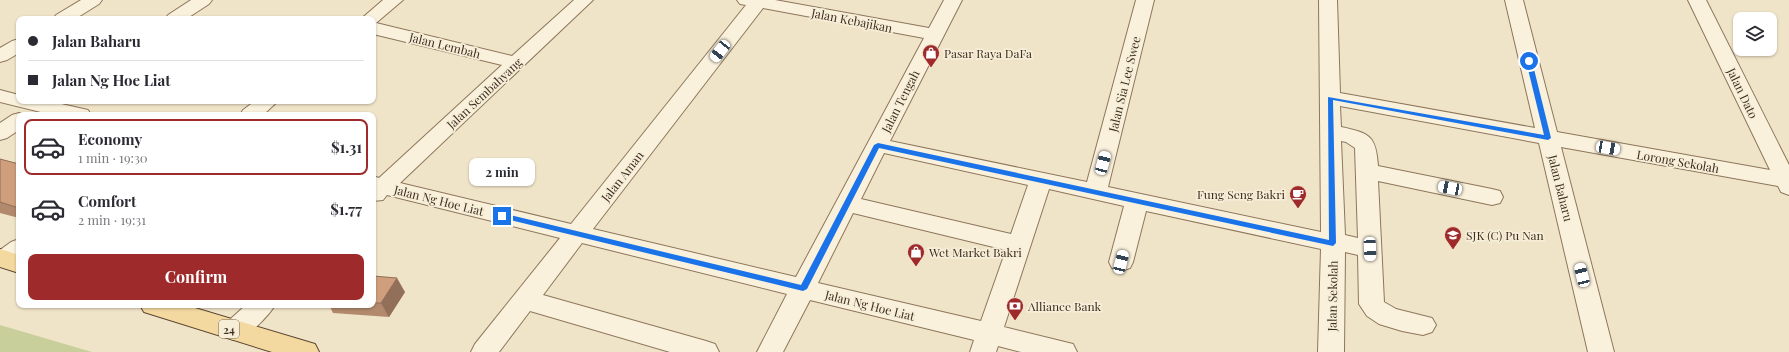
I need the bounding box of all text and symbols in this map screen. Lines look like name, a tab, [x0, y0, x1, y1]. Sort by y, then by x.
street label: Jalan Kebajikan	[809, 4, 894, 36]
map controls	[1733, 12, 1777, 56]
button: layers	[1733, 12, 1777, 56]
street label: Jalan Lembah	[407, 28, 482, 62]
text: Jalan Baharu	[52, 31, 141, 51]
street label: Jalan Sia Lee Swee	[1104, 35, 1144, 134]
car	[708, 38, 732, 64]
shop icon: Pasar Raya DaFa	[921, 43, 941, 68]
place label: Pasar Raya DaFa	[944, 45, 1032, 61]
route start	[1520, 52, 1538, 70]
street label: Jalan Sembahyang	[442, 53, 526, 133]
street label: Jalan Dato	[1723, 64, 1762, 121]
street label: Jalan Tengah	[877, 67, 923, 136]
text: Jalan Ng Hoe Liat	[52, 70, 171, 90]
icon: car	[30, 129, 66, 165]
text: Economy	[78, 129, 142, 149]
text: $1.31	[331, 137, 362, 157]
car	[1595, 140, 1621, 156]
street label: Lorong Sekolah	[1636, 146, 1720, 176]
street label: Jalan Aman	[597, 147, 647, 205]
text: 1 min · 19:30	[78, 149, 148, 166]
car	[1094, 150, 1112, 176]
street label: Jalan Baharu	[1545, 152, 1577, 223]
callout: 2 min	[469, 158, 535, 186]
text: 2 min	[485, 163, 519, 180]
car	[1437, 180, 1463, 196]
street label: Jalan Ng Hoe Liat	[391, 181, 486, 219]
cafe icon: Fung Seng Bakri	[1288, 184, 1308, 209]
place label: Fung Seng Bakri	[1197, 186, 1285, 202]
icon: car	[30, 191, 66, 227]
text: Comfort	[78, 191, 136, 211]
text: $1.77	[330, 199, 362, 219]
route end	[493, 207, 511, 225]
text: 2 min · 19:31	[78, 211, 146, 228]
school or university icon: SJK (C) Pu Nan	[1443, 225, 1463, 250]
place label: SJK (C) Pu Nan	[1466, 227, 1544, 243]
car	[1364, 237, 1376, 261]
shop icon: Wet Market Bakri	[906, 242, 926, 267]
place label: Wet Market Bakri	[928, 244, 1022, 260]
car	[1112, 249, 1130, 275]
button: Confirm	[28, 254, 364, 300]
street label: Jalan Sekolah	[1323, 260, 1341, 333]
car	[1573, 262, 1591, 288]
street label: Jalan Ng Hoe Liat	[822, 286, 917, 324]
bank icon: Alliance Bank	[1005, 296, 1025, 321]
place label: Alliance Bank	[1027, 298, 1102, 314]
road number: 24	[219, 320, 239, 338]

